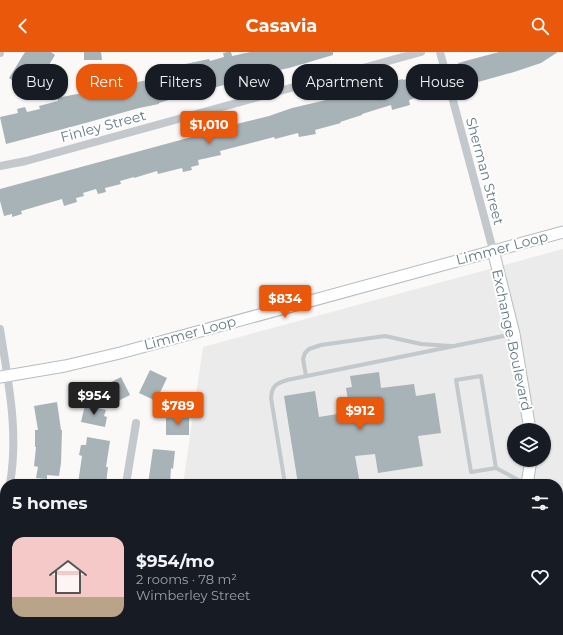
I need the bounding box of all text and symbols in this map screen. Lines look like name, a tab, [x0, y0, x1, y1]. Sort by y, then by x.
icon: back	[12, 15, 34, 37]
text: Casavia	[246, 15, 317, 37]
icon: search	[529, 15, 551, 37]
chip: Buy	[12, 64, 68, 100]
chip: Rent	[76, 64, 137, 100]
chip: Filters	[145, 64, 216, 100]
chip: New	[224, 64, 284, 100]
chip: Apartment	[292, 64, 398, 100]
chip: House	[406, 64, 478, 100]
street label: Finley Street	[58, 106, 148, 146]
pin: $1,010	[176, 111, 242, 145]
street label: Sherman Street	[462, 115, 508, 227]
text: $1,010	[189, 116, 229, 132]
street label: Limmer Loop	[454, 227, 550, 269]
street label: Exchange Boulevard	[488, 268, 536, 412]
pin: $834	[261, 285, 309, 319]
text: $834	[268, 290, 302, 306]
street label: Limmer Loop	[142, 312, 238, 354]
pin: $954	[70, 382, 118, 416]
text: $954	[77, 387, 111, 403]
pin: $789	[154, 392, 202, 426]
text: $789	[162, 397, 194, 413]
pin: $912	[336, 397, 384, 431]
text: $912	[345, 402, 375, 418]
map controls	[507, 423, 551, 467]
button: layers	[507, 423, 551, 467]
icon: filters	[529, 492, 551, 514]
text: 5 homes	[12, 493, 88, 513]
text: $954/mo	[136, 551, 214, 571]
icon: home	[44, 553, 92, 601]
icon: heart	[529, 566, 551, 588]
text: 2 rooms · 78 m²	[136, 571, 237, 587]
text: Wimberley Street	[136, 587, 250, 603]

